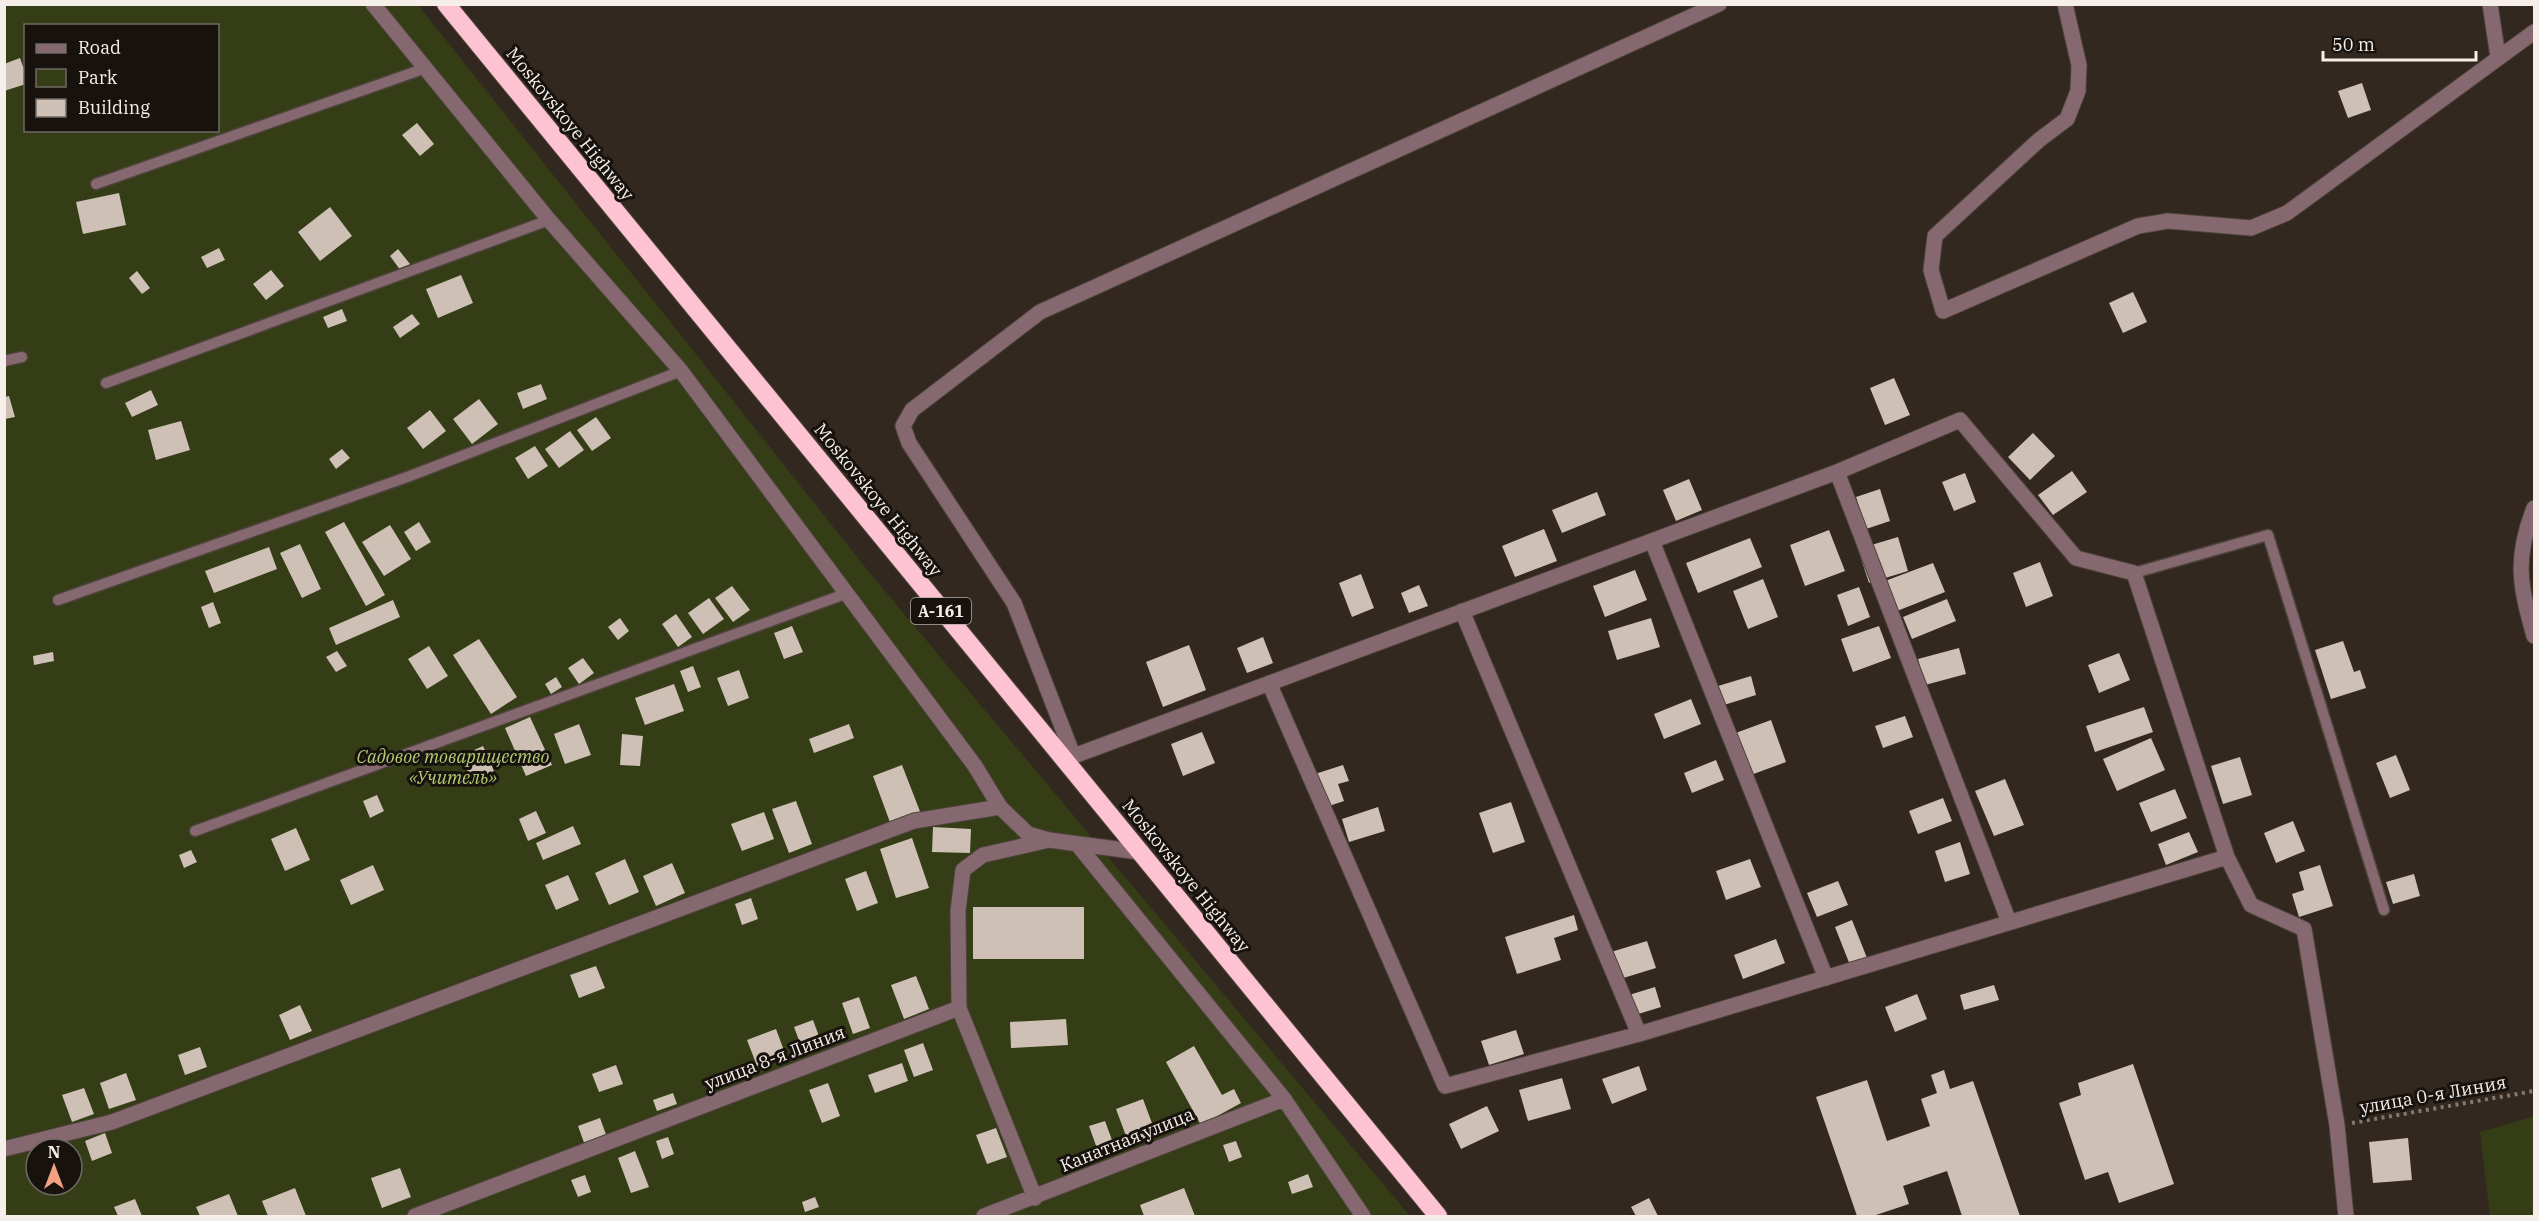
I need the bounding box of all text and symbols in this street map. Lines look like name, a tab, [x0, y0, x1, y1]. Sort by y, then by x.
legend	[24, 24, 219, 132]
scale bar	[2323, 24, 2476, 62]
text: 50 m	[2332, 33, 2375, 56]
text: Road	[78, 36, 121, 59]
street label: Moskovskoye Highway	[501, 42, 640, 205]
text: Park	[78, 66, 118, 89]
text: Building	[78, 96, 150, 119]
street label: Moskovskoye Highway	[809, 418, 948, 581]
road number: А-161	[911, 598, 971, 624]
park label: Садовое товарищество «Учитель»	[357, 745, 550, 789]
street label: Moskovskoye Highway	[1117, 794, 1256, 957]
street label: улица 8-я Линия	[701, 1020, 848, 1095]
street label: улица 0-я Линия	[2358, 1070, 2508, 1119]
street label: Канатная улица	[1056, 1102, 1197, 1177]
north arrow	[24, 1137, 84, 1197]
text: N	[48, 1142, 60, 1162]

